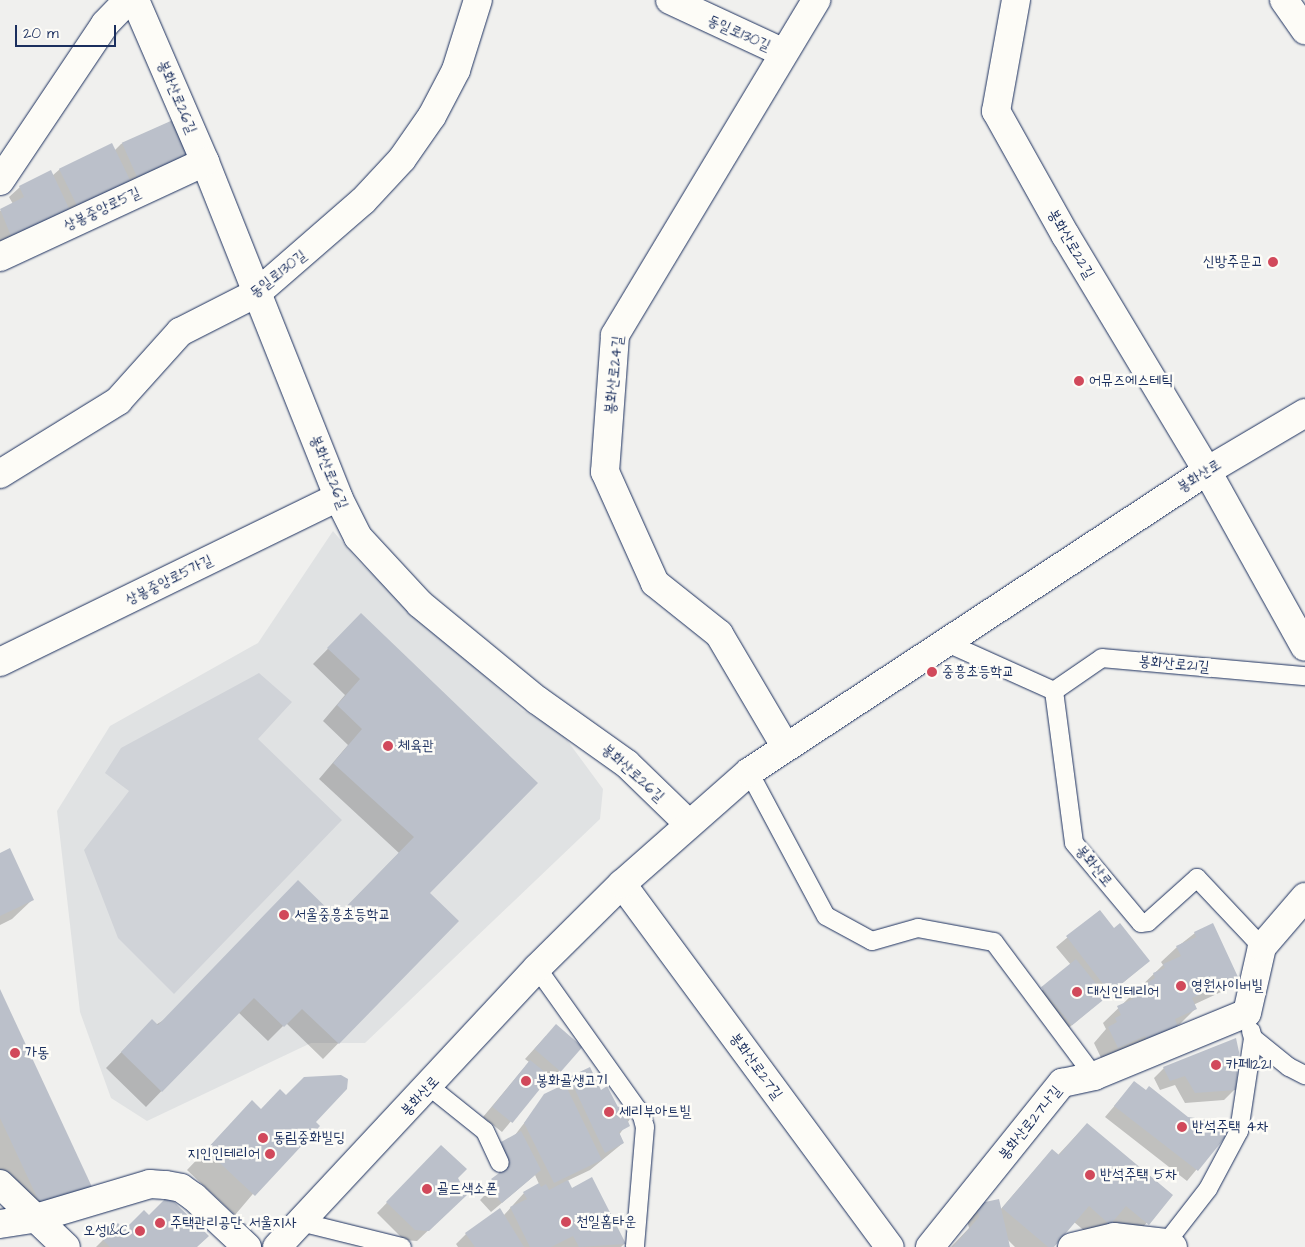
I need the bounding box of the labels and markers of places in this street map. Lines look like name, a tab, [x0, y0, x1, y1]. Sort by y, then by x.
place label: 신방주문고	[1203, 253, 1263, 271]
marker: 신방주문고	[1267, 256, 1279, 268]
place label: 어뮤즈에스테틱	[1089, 372, 1173, 390]
marker: 어뮤즈에스테틱	[1073, 375, 1085, 387]
place label: 중흥초등학교	[942, 663, 1014, 681]
marker: 중흥초등학교	[926, 666, 938, 678]
place label: 체육관	[398, 737, 434, 755]
marker: 체육관	[382, 740, 394, 752]
place label: 서울중흥초등학교	[294, 906, 391, 924]
marker: 서울중흥초등학교	[278, 909, 290, 921]
place label: 영원사이버빌	[1191, 977, 1263, 995]
marker: 영원사이버빌	[1175, 980, 1187, 992]
place label: 대신인테리어	[1087, 983, 1159, 1001]
marker: 대신인테리어	[1071, 986, 1083, 998]
place label: 가동	[25, 1044, 49, 1062]
marker: 가동	[9, 1047, 21, 1059]
place label: 카페1221	[1226, 1056, 1271, 1074]
marker: 카페1221	[1210, 1059, 1222, 1071]
place label: 봉화골생고기	[536, 1072, 608, 1090]
marker: 봉화골생고기	[520, 1075, 532, 1087]
place label: 세리부아트빌	[619, 1103, 691, 1121]
marker: 세리부아트빌	[603, 1106, 615, 1118]
place label: 반석주택 4차	[1192, 1118, 1269, 1136]
marker: 반석주택 4차	[1176, 1121, 1188, 1133]
place label: 동림중화빌딩	[273, 1129, 345, 1147]
marker: 동림중화빌딩	[257, 1132, 269, 1144]
place label: 지인인테리어	[188, 1145, 260, 1163]
marker: 지인인테리어	[264, 1148, 276, 1160]
place label: 반석주택 5차	[1100, 1166, 1177, 1184]
marker: 반석주택 5차	[1084, 1169, 1096, 1181]
place label: 골드색소폰	[437, 1180, 497, 1198]
marker: 골드색소폰	[421, 1183, 433, 1195]
place label: 천일홈타운	[576, 1213, 636, 1231]
place label: 주택관리공단 서울지사	[170, 1214, 297, 1232]
marker: 천일홈타운	[560, 1216, 572, 1228]
marker: 주택관리공단 서울지사	[154, 1217, 166, 1229]
place label: 오성I&C	[83, 1222, 130, 1240]
marker: 오성I&C	[134, 1225, 146, 1237]

